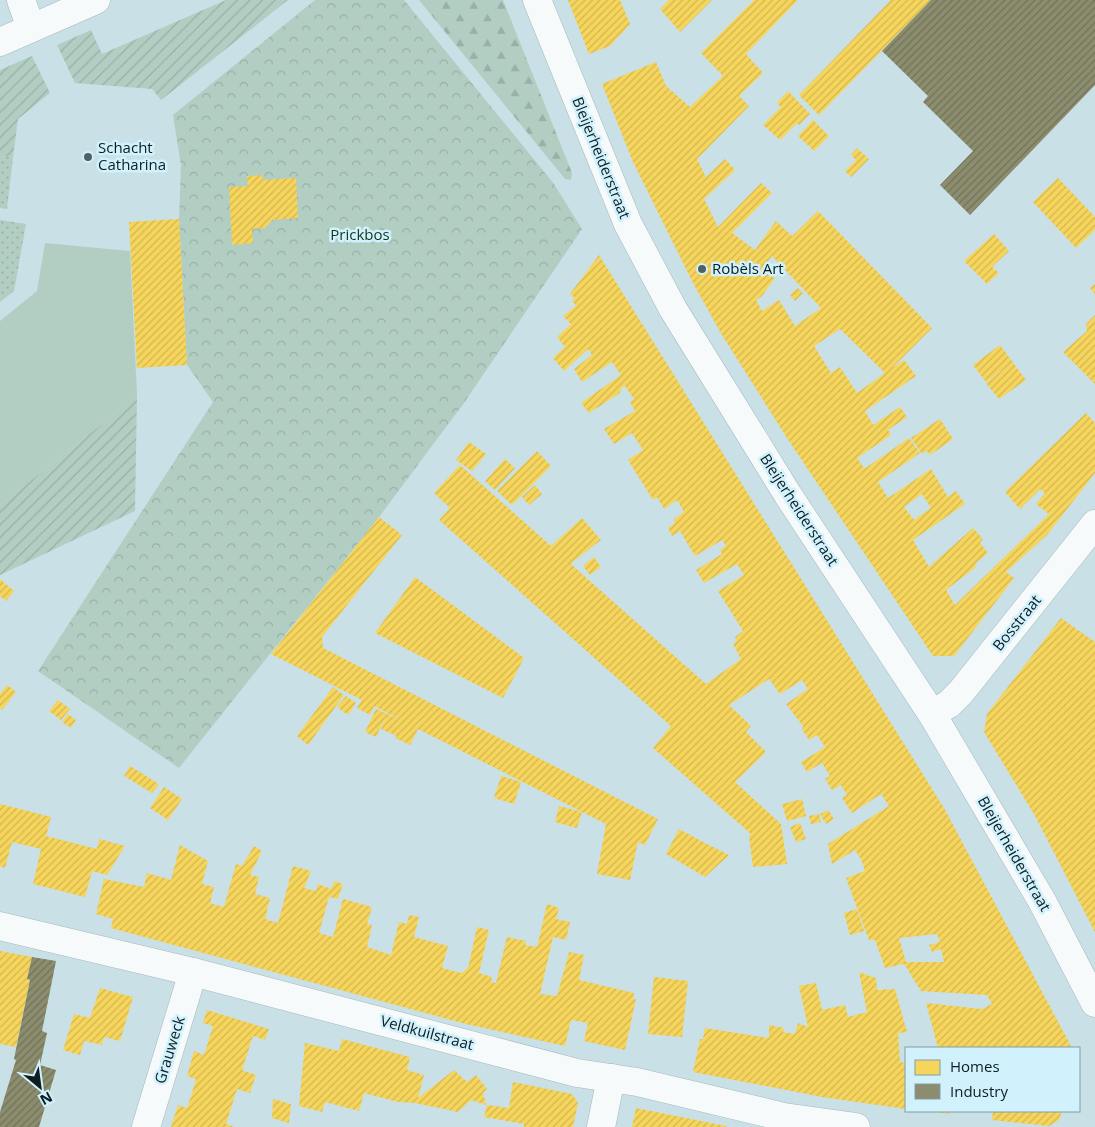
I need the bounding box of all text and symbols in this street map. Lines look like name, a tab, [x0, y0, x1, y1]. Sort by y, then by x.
street label: Bleijerheiderstraat	[568, 94, 636, 222]
place label: Schacht Catharina	[98, 137, 166, 174]
marker: Schacht Catharina	[82, 151, 94, 163]
park label: Prickbos	[330, 224, 390, 244]
place label: Robèls Art	[712, 258, 784, 278]
marker: Robèls Art	[696, 263, 708, 275]
street label: Bleijerheiderstraat	[756, 450, 844, 569]
street label: Bosstraat	[988, 590, 1045, 655]
street label: Bleijerheiderstraat	[974, 792, 1056, 915]
street label: Veldkuilstraat	[378, 1010, 476, 1054]
street label: Grauweck	[149, 1013, 189, 1086]
legend	[905, 1047, 1080, 1112]
text: Homes	[950, 1056, 1000, 1076]
north arrow	[15, 1062, 65, 1112]
text: Industry	[950, 1081, 1008, 1101]
text: N	[37, 1088, 56, 1110]

